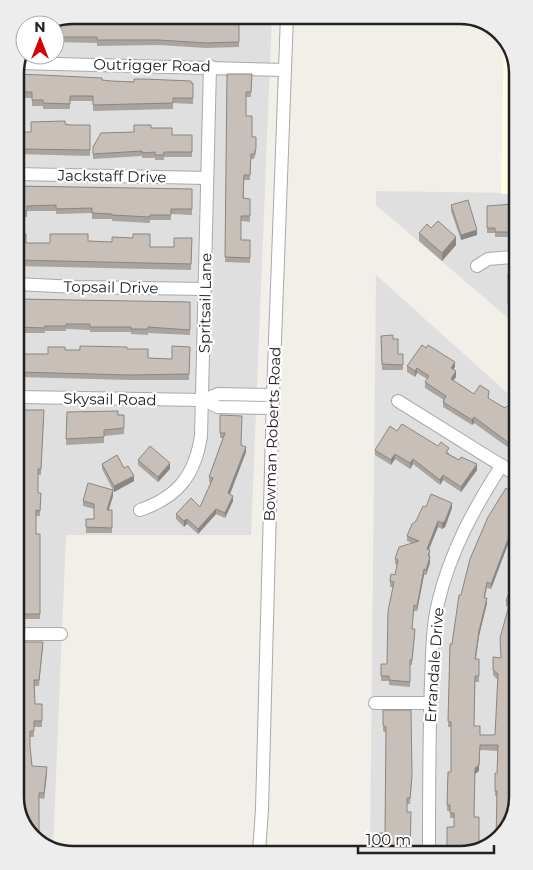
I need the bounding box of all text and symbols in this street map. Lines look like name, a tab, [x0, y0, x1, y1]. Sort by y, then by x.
north arrow	[15, 15, 65, 65]
text: N	[34, 18, 46, 36]
street label: Outrigger Road	[93, 54, 211, 76]
street label: Jackstaff Drive	[56, 166, 167, 186]
street label: Spritsail Lane	[195, 253, 215, 353]
street label: Topsail Drive	[63, 277, 159, 297]
street label: Bowman Roberts Road	[259, 346, 285, 522]
street label: Skysail Road	[63, 389, 157, 409]
street label: Errandale Drive	[420, 607, 448, 723]
scale bar	[358, 822, 494, 854]
text: 100 m	[366, 830, 411, 849]

